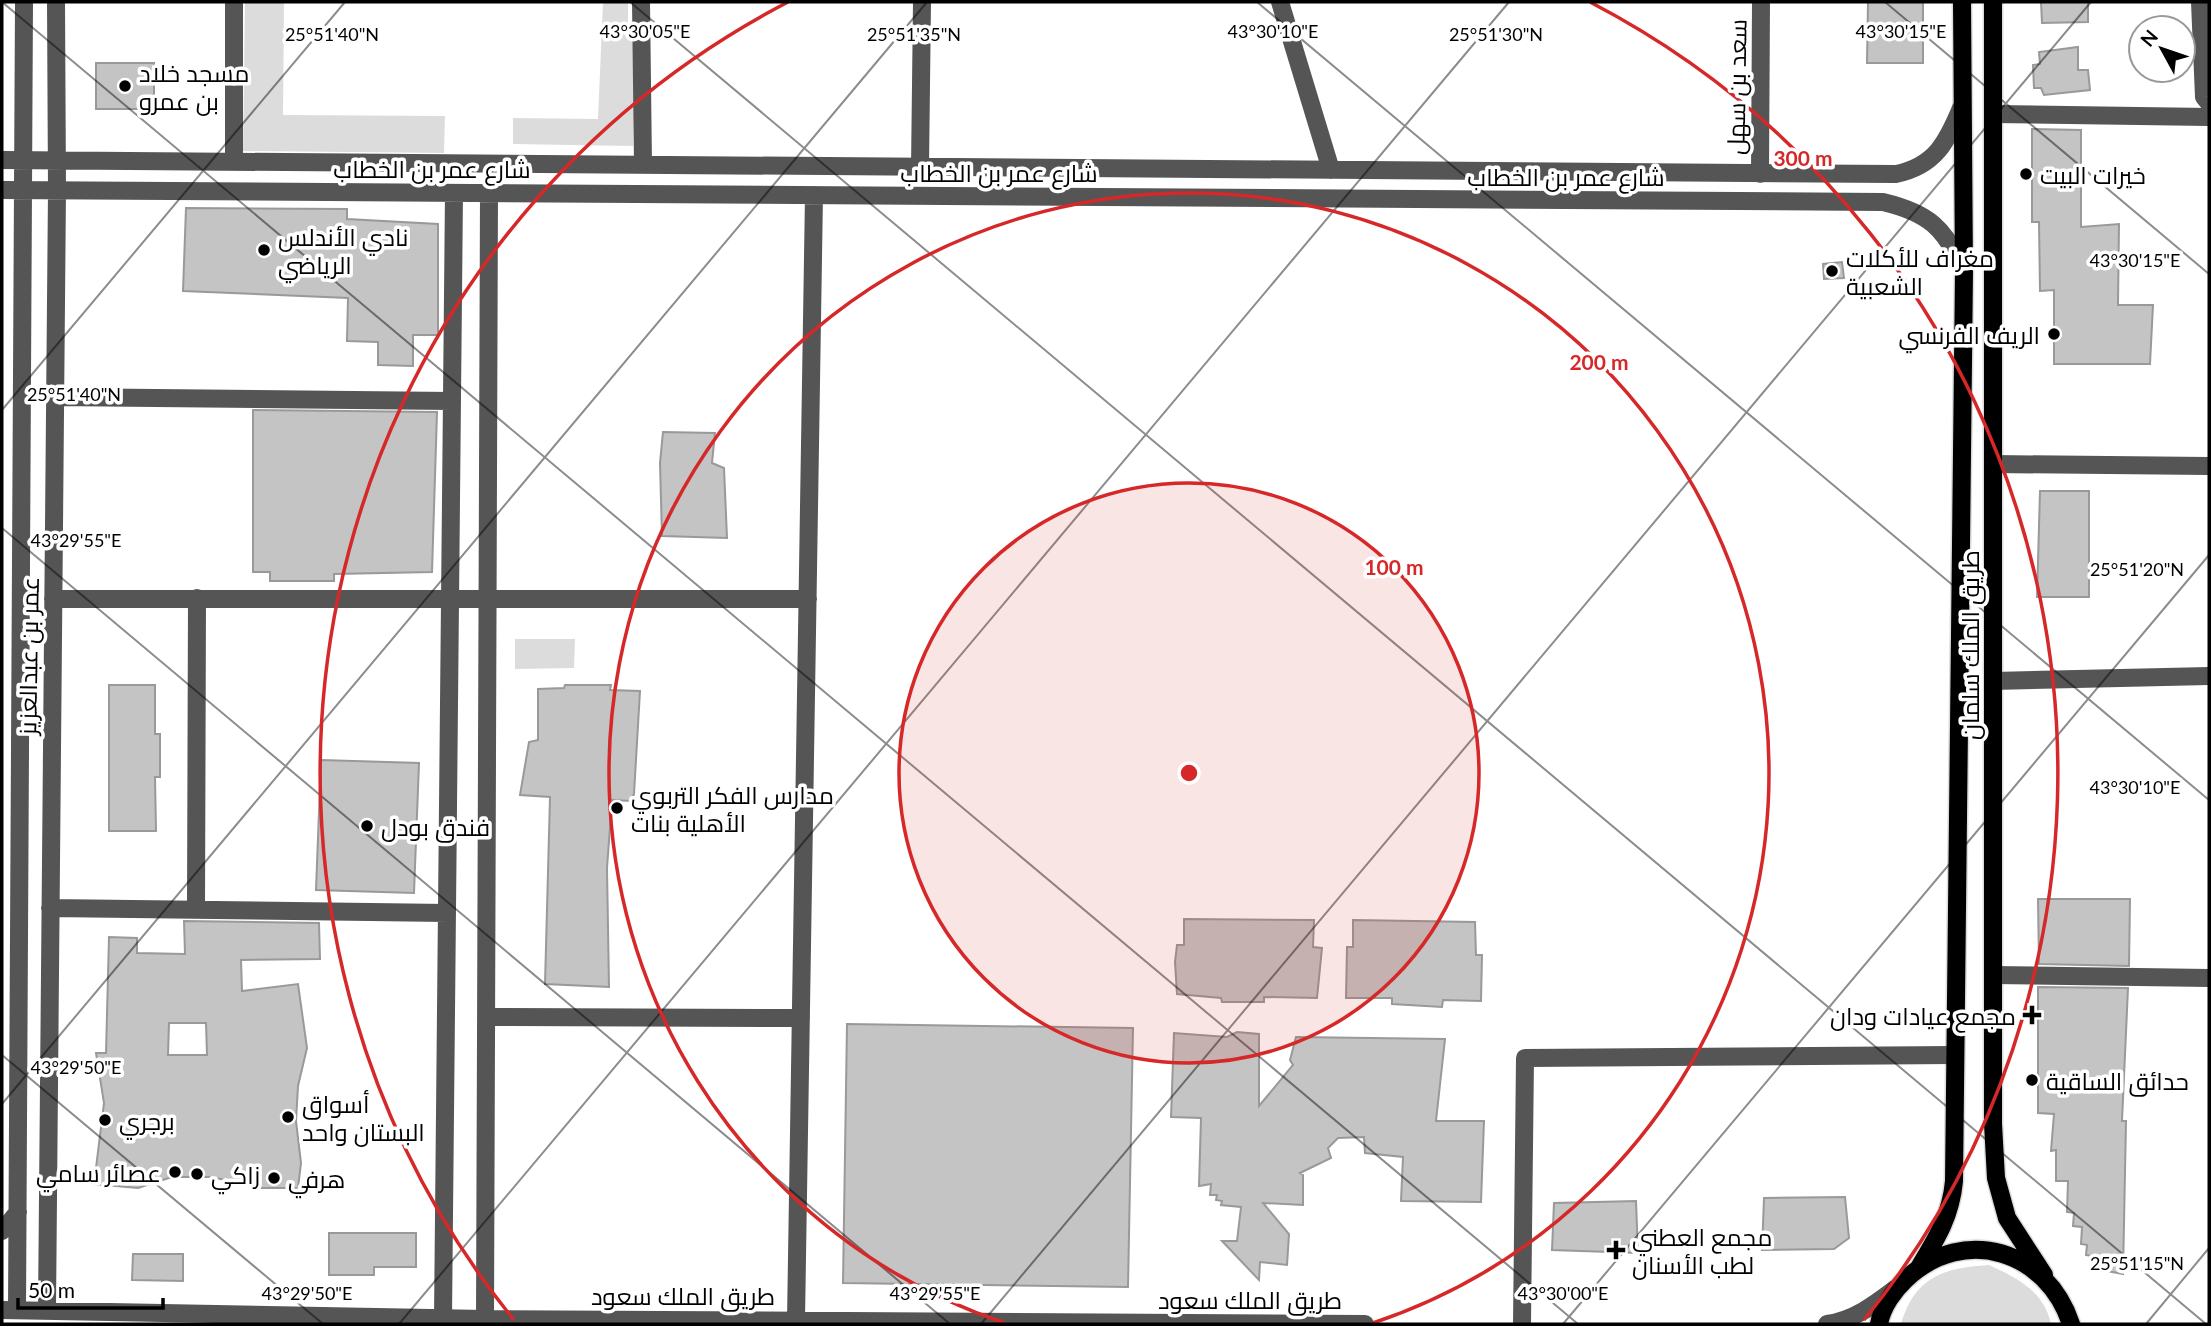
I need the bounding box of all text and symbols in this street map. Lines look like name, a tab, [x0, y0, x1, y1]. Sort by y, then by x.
north arrow	[2127, 14, 2197, 84]
street label: سعد بن سهل	[1720, 19, 1753, 155]
text: 43°30'05"E	[600, 20, 690, 42]
text: 43°30'10"E	[1228, 20, 1318, 42]
text: 43°30'15"E	[1856, 20, 1946, 42]
text: 25°51'40"N	[285, 23, 379, 45]
text: 25°51'35"N	[867, 23, 961, 45]
text: 25°51'30"N	[1449, 23, 1543, 45]
text: N	[2135, 25, 2162, 51]
place label: مسجد خلاد بن عمرو	[139, 58, 250, 116]
marker: مسجد خلاد بن عمرو	[117, 78, 133, 94]
text: 300 m	[1773, 145, 1833, 170]
street label: شارع عمر بن الخطاب	[333, 154, 531, 186]
street label: شارع عمر بن الخطاب	[900, 158, 1098, 190]
place label: خيرات البيت	[2040, 160, 2146, 189]
street label: شارع عمر بن الخطاب	[1467, 162, 1665, 194]
marker: خيرات البيت	[2018, 166, 2034, 182]
place label: نادي الأندلس الرياضي	[278, 222, 408, 284]
marker: نادي الأندلس الرياضي	[256, 242, 272, 258]
place label: مغراف للأكلات الشعبية	[1846, 243, 1994, 300]
text: 43°30'15"E	[2090, 249, 2180, 271]
marker: مغراف للأكلات الشعبية	[1824, 263, 1840, 279]
place label: الريف الفرنسي	[1898, 320, 2040, 354]
marker: الريف الفرنسي	[2046, 326, 2062, 342]
text: 200 m	[1569, 349, 1629, 374]
text: 25°51'40"N	[27, 383, 121, 405]
text: 43°29'55"E	[31, 529, 121, 551]
street label: طريق الملك سلمان	[1955, 550, 1986, 740]
text: 100 m	[1364, 554, 1424, 579]
text: 25°51'20"N	[2090, 558, 2184, 580]
street label: عمر بن عبدالعزيز	[12, 577, 45, 737]
centre of rings	[1177, 761, 1201, 785]
text: 43°30'10"E	[2090, 776, 2180, 798]
place label: مدارس الفكر التربوي الأهلية بنات	[631, 780, 834, 837]
marker: مدارس الفكر التربوي الأهلية بنات	[609, 800, 625, 816]
place label: فندق بودل	[381, 812, 490, 843]
marker: فندق بودل	[359, 818, 375, 834]
place label: مجمع عيادات ودان	[1830, 1001, 2016, 1033]
marker: مجمع عيادات ودان	[2022, 1005, 2042, 1025]
text: 43°29'50"E	[31, 1056, 121, 1078]
place label: حدائق الساقية	[2046, 1066, 2189, 1097]
marker: حدائق الساقية	[2024, 1072, 2040, 1088]
place label: أسواق البستان واحد	[302, 1089, 425, 1147]
place label: برجري	[119, 1106, 175, 1140]
marker: أسواق البستان واحد	[280, 1109, 296, 1125]
marker: برجري	[97, 1112, 113, 1128]
place label: عصائر سامي	[36, 1158, 161, 1193]
place label: زاكي	[211, 1160, 260, 1195]
marker: عصائر سامي	[167, 1164, 183, 1180]
place label: هرفي	[288, 1164, 345, 1199]
marker: زاكي	[189, 1166, 205, 1182]
marker: هرفي	[266, 1170, 282, 1186]
place label: مجمع العطني لطب الأسنان	[1632, 1222, 1772, 1280]
marker: مجمع العطني لطب الأسنان	[1606, 1240, 1626, 1260]
text: 25°51'15"N	[2090, 1252, 2184, 1274]
scale bar	[18, 1266, 163, 1310]
text: 50 m	[28, 1277, 75, 1302]
street label: طريق الملك سعود	[591, 1281, 775, 1312]
text: 43°29'50"E	[262, 1282, 352, 1304]
text: 43°29'55"E	[890, 1282, 980, 1304]
text: 43°30'00"E	[1518, 1282, 1608, 1304]
street label: طريق الملك سعود	[1158, 1285, 1342, 1316]

